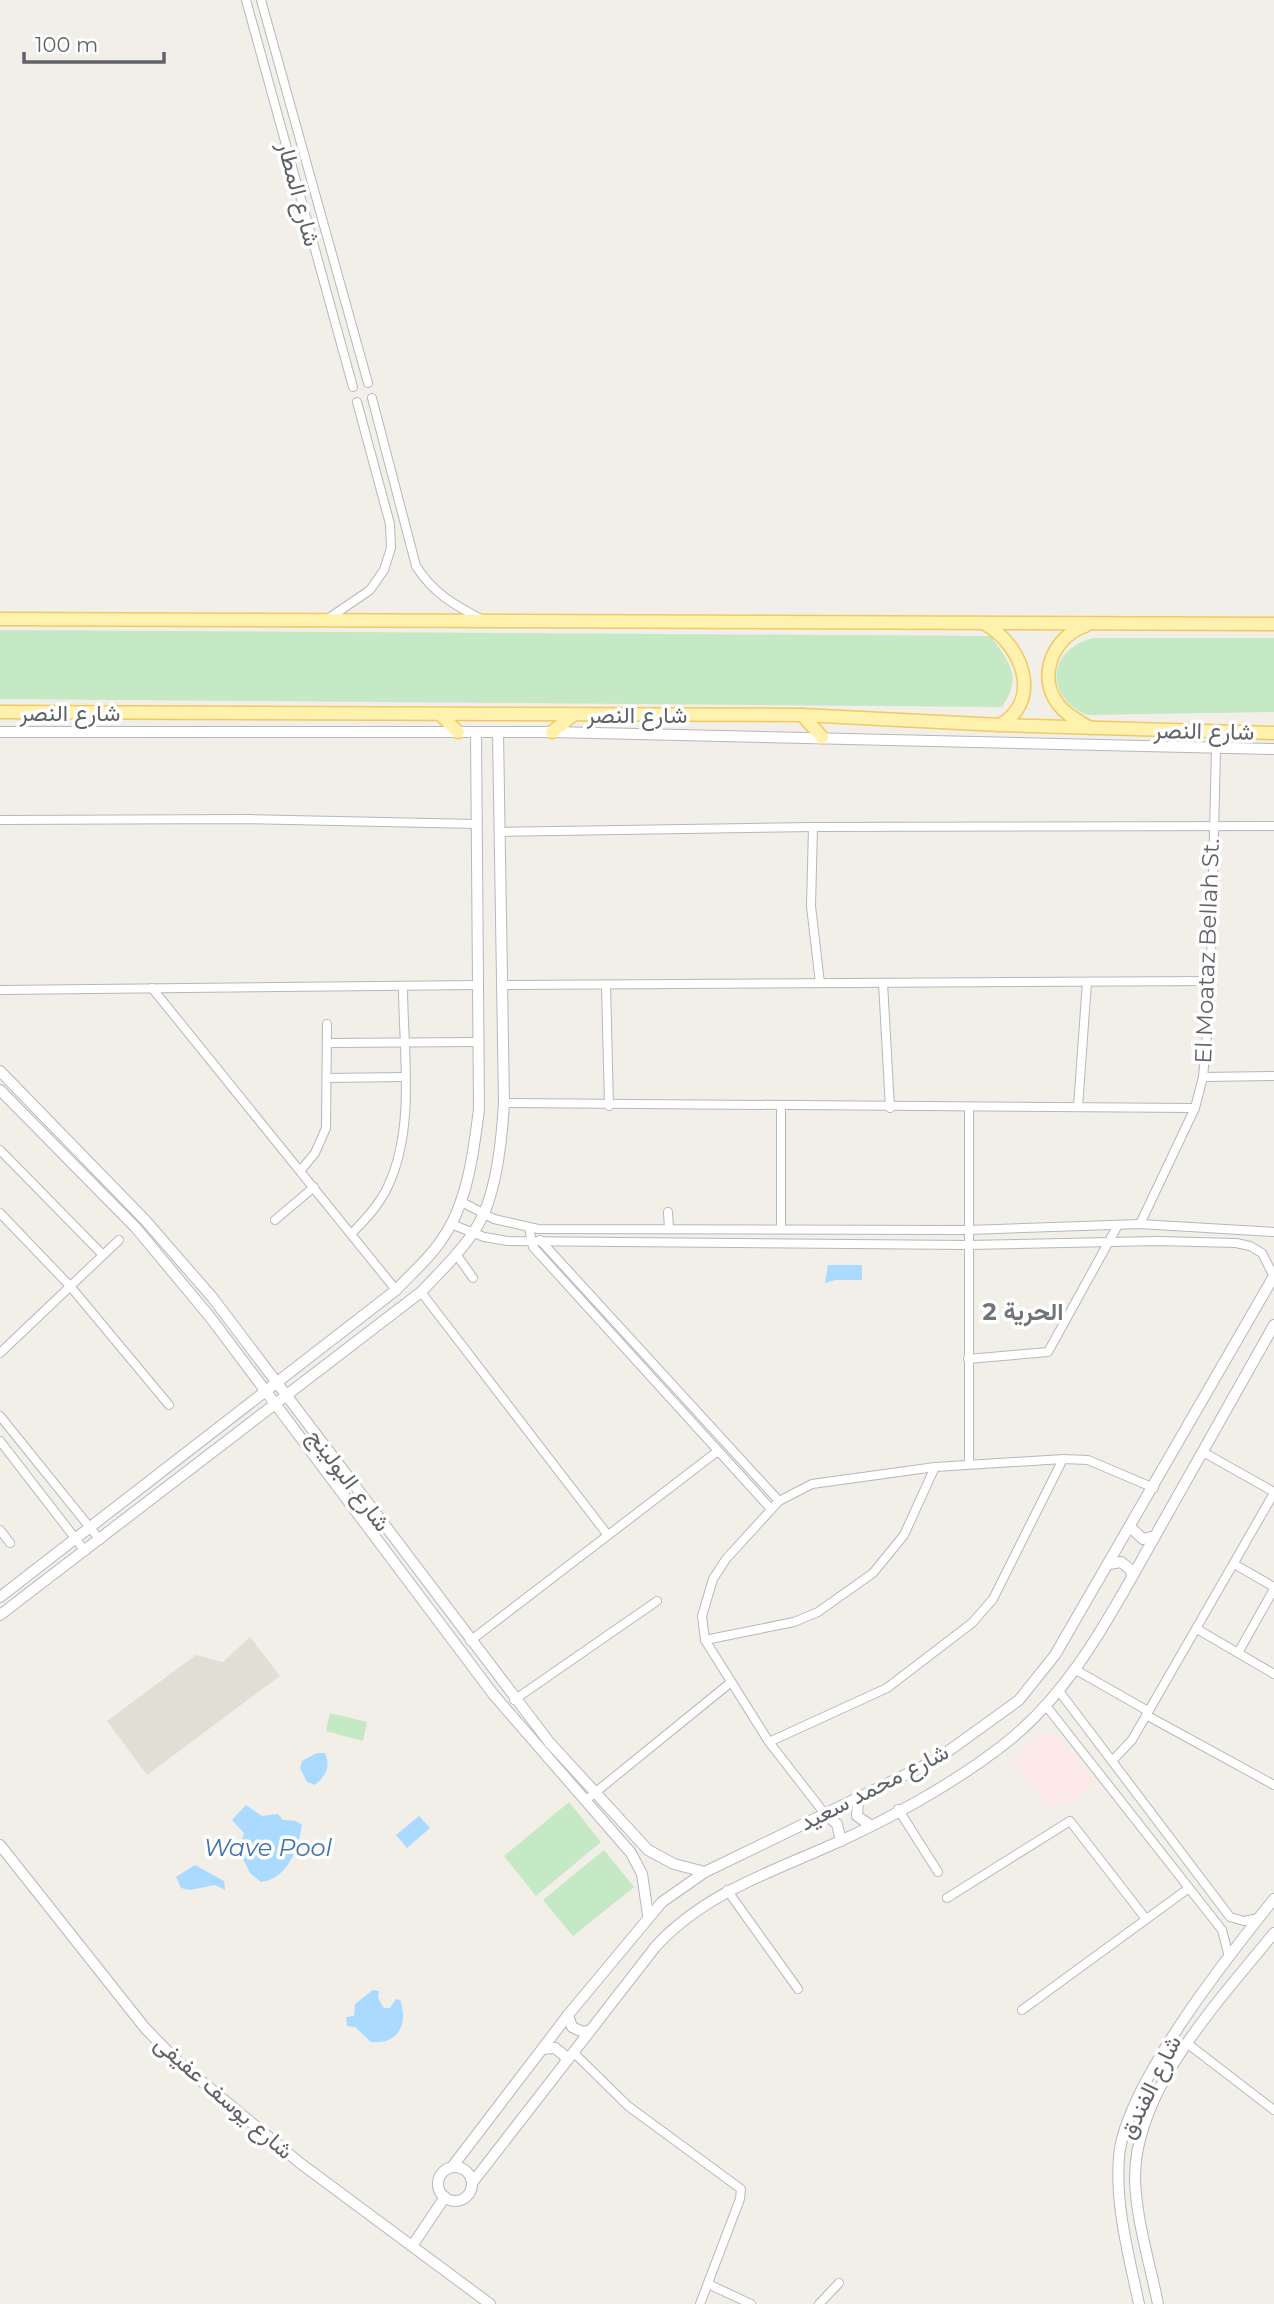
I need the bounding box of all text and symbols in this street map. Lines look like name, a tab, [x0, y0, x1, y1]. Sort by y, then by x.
scale bar	[24, 21, 164, 65]
text: 100 m	[35, 32, 98, 57]
street label: شارع المطار	[269, 138, 326, 250]
street label: شارع النصر	[19, 699, 120, 729]
street label: شارع النصر	[586, 701, 687, 731]
street label: شارع النصر	[1152, 716, 1255, 748]
street label: El Moataz Bellah St.	[1189, 838, 1225, 1064]
district label: الحرية 2	[983, 1297, 1063, 1327]
street label: شارع البولينج	[300, 1423, 397, 1538]
street label: شارع محمد سعيد	[795, 1737, 954, 1838]
water label: Wave Pool	[204, 1833, 333, 1862]
street label: شارع يوسف عفيفى	[148, 2029, 299, 2166]
street label: شارع الفندق	[1113, 2031, 1189, 2144]

